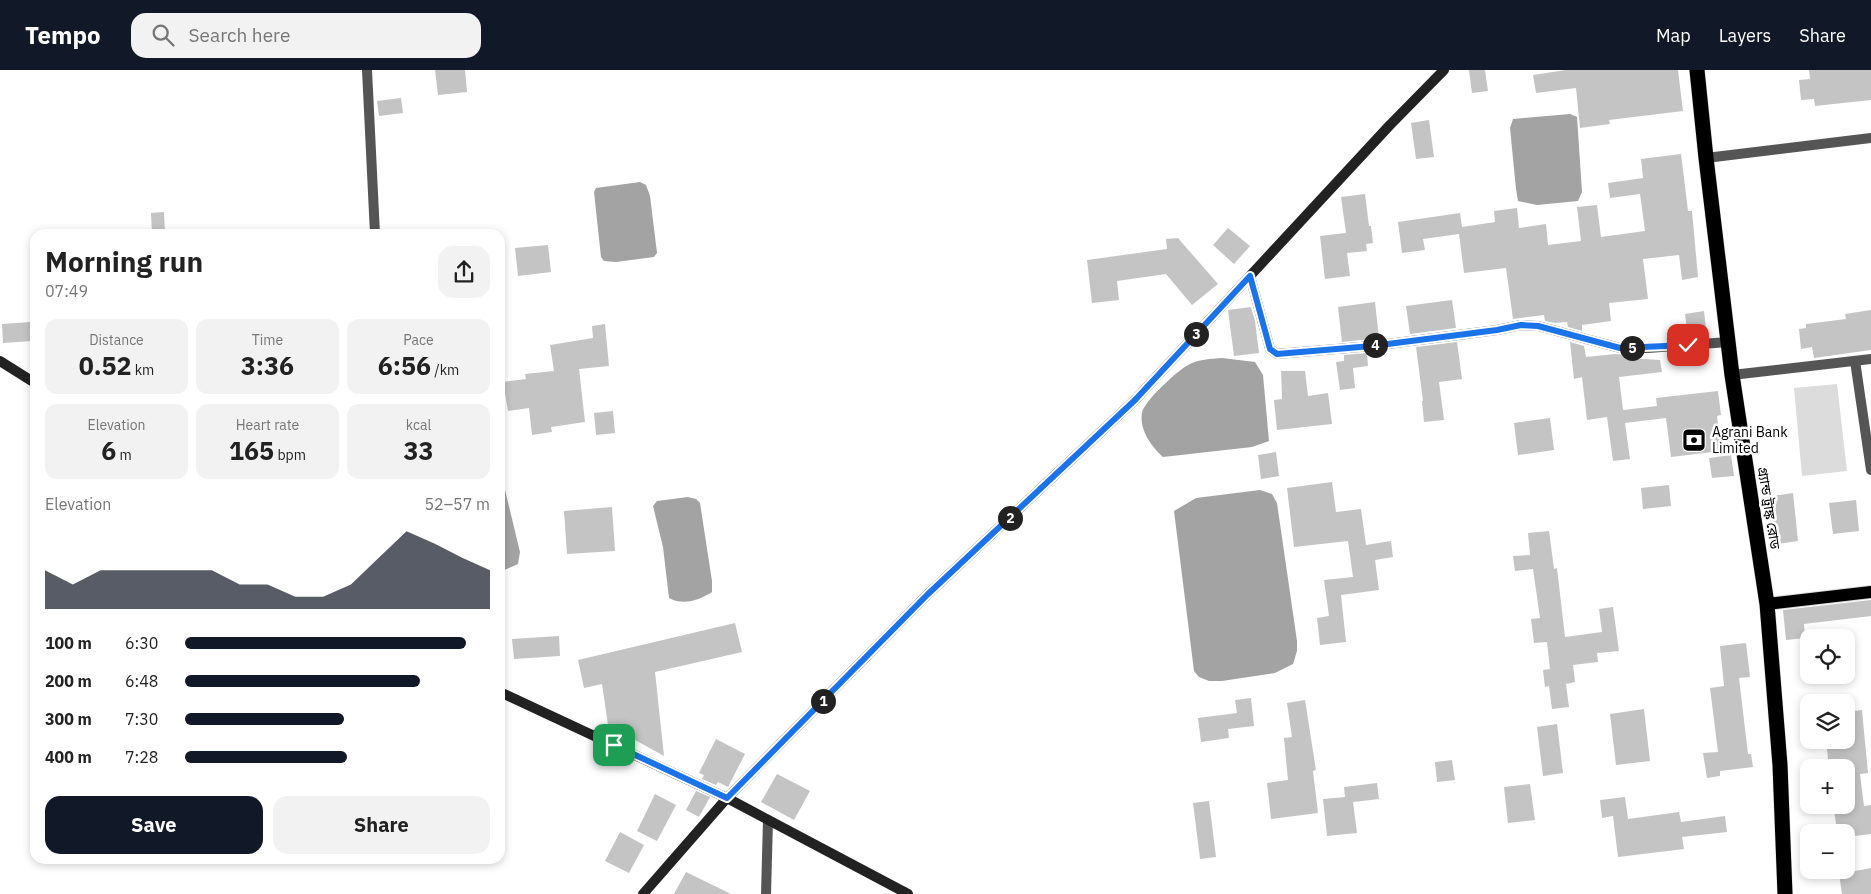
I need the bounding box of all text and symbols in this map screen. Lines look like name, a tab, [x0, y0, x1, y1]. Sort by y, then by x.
search box	[131, 13, 481, 58]
text: Tempo	[25, 19, 101, 51]
icon: search	[149, 21, 177, 49]
text: Search here	[189, 23, 290, 47]
text: Map	[1656, 24, 1691, 47]
text: Layers	[1719, 24, 1771, 47]
text: Share	[1799, 24, 1846, 47]
text: Morning run	[45, 243, 203, 280]
button: share	[438, 246, 490, 298]
text: 07:49	[45, 281, 88, 301]
pin: 3	[1184, 322, 1208, 346]
pin	[1667, 324, 1709, 366]
text: 3	[1192, 325, 1201, 343]
text: Distance	[89, 331, 144, 349]
text: Time	[252, 331, 283, 349]
text: Pace	[403, 331, 434, 349]
icon: check	[1674, 331, 1702, 359]
pin: 4	[1362, 332, 1388, 358]
text: 4	[1371, 336, 1380, 354]
pin: 5	[1620, 336, 1644, 360]
text: 5	[1628, 339, 1637, 357]
text: 0.52	[79, 349, 131, 382]
text: 3:36	[241, 349, 294, 382]
text: 6:56	[378, 349, 431, 382]
text: km	[131, 361, 154, 379]
text: /km	[431, 361, 459, 379]
text: Elevation	[88, 416, 146, 434]
text: Heart rate	[236, 416, 299, 434]
text: kcal	[406, 416, 431, 434]
place label: Agrani Bank Limited	[1712, 423, 1788, 457]
bank icon: Agrani Bank Limited	[1681, 427, 1707, 453]
text: 6	[101, 434, 116, 467]
text: 165	[229, 434, 274, 467]
text: 33	[403, 434, 434, 467]
text: m	[116, 446, 132, 464]
text: bpm	[274, 446, 306, 464]
street label: গ্র্যান্ড ট্রাঙ্ক রোড	[1754, 465, 1785, 552]
text: Elevation	[45, 494, 111, 514]
text: 52–57 m	[424, 494, 490, 514]
pin: 2	[998, 506, 1022, 530]
text: 2	[1006, 509, 1015, 527]
map controls	[1800, 629, 1855, 879]
button: locate	[1800, 629, 1855, 684]
text: 100 m	[45, 633, 92, 653]
text: 6:30	[125, 633, 158, 653]
text: 200 m	[45, 671, 92, 691]
text: 6:48	[125, 671, 158, 691]
pin: 1	[810, 688, 836, 714]
text: 1	[819, 692, 828, 710]
button: layers	[1800, 694, 1855, 749]
text: 300 m	[45, 709, 92, 729]
text: 7:30	[125, 709, 158, 729]
pin	[593, 724, 635, 766]
icon: arrive	[600, 731, 628, 759]
text: 400 m	[45, 747, 92, 767]
text: 7:28	[125, 747, 158, 767]
button: +	[1800, 759, 1855, 814]
button: Save	[45, 796, 263, 854]
button: Share	[273, 796, 490, 854]
button: −	[1800, 824, 1855, 879]

